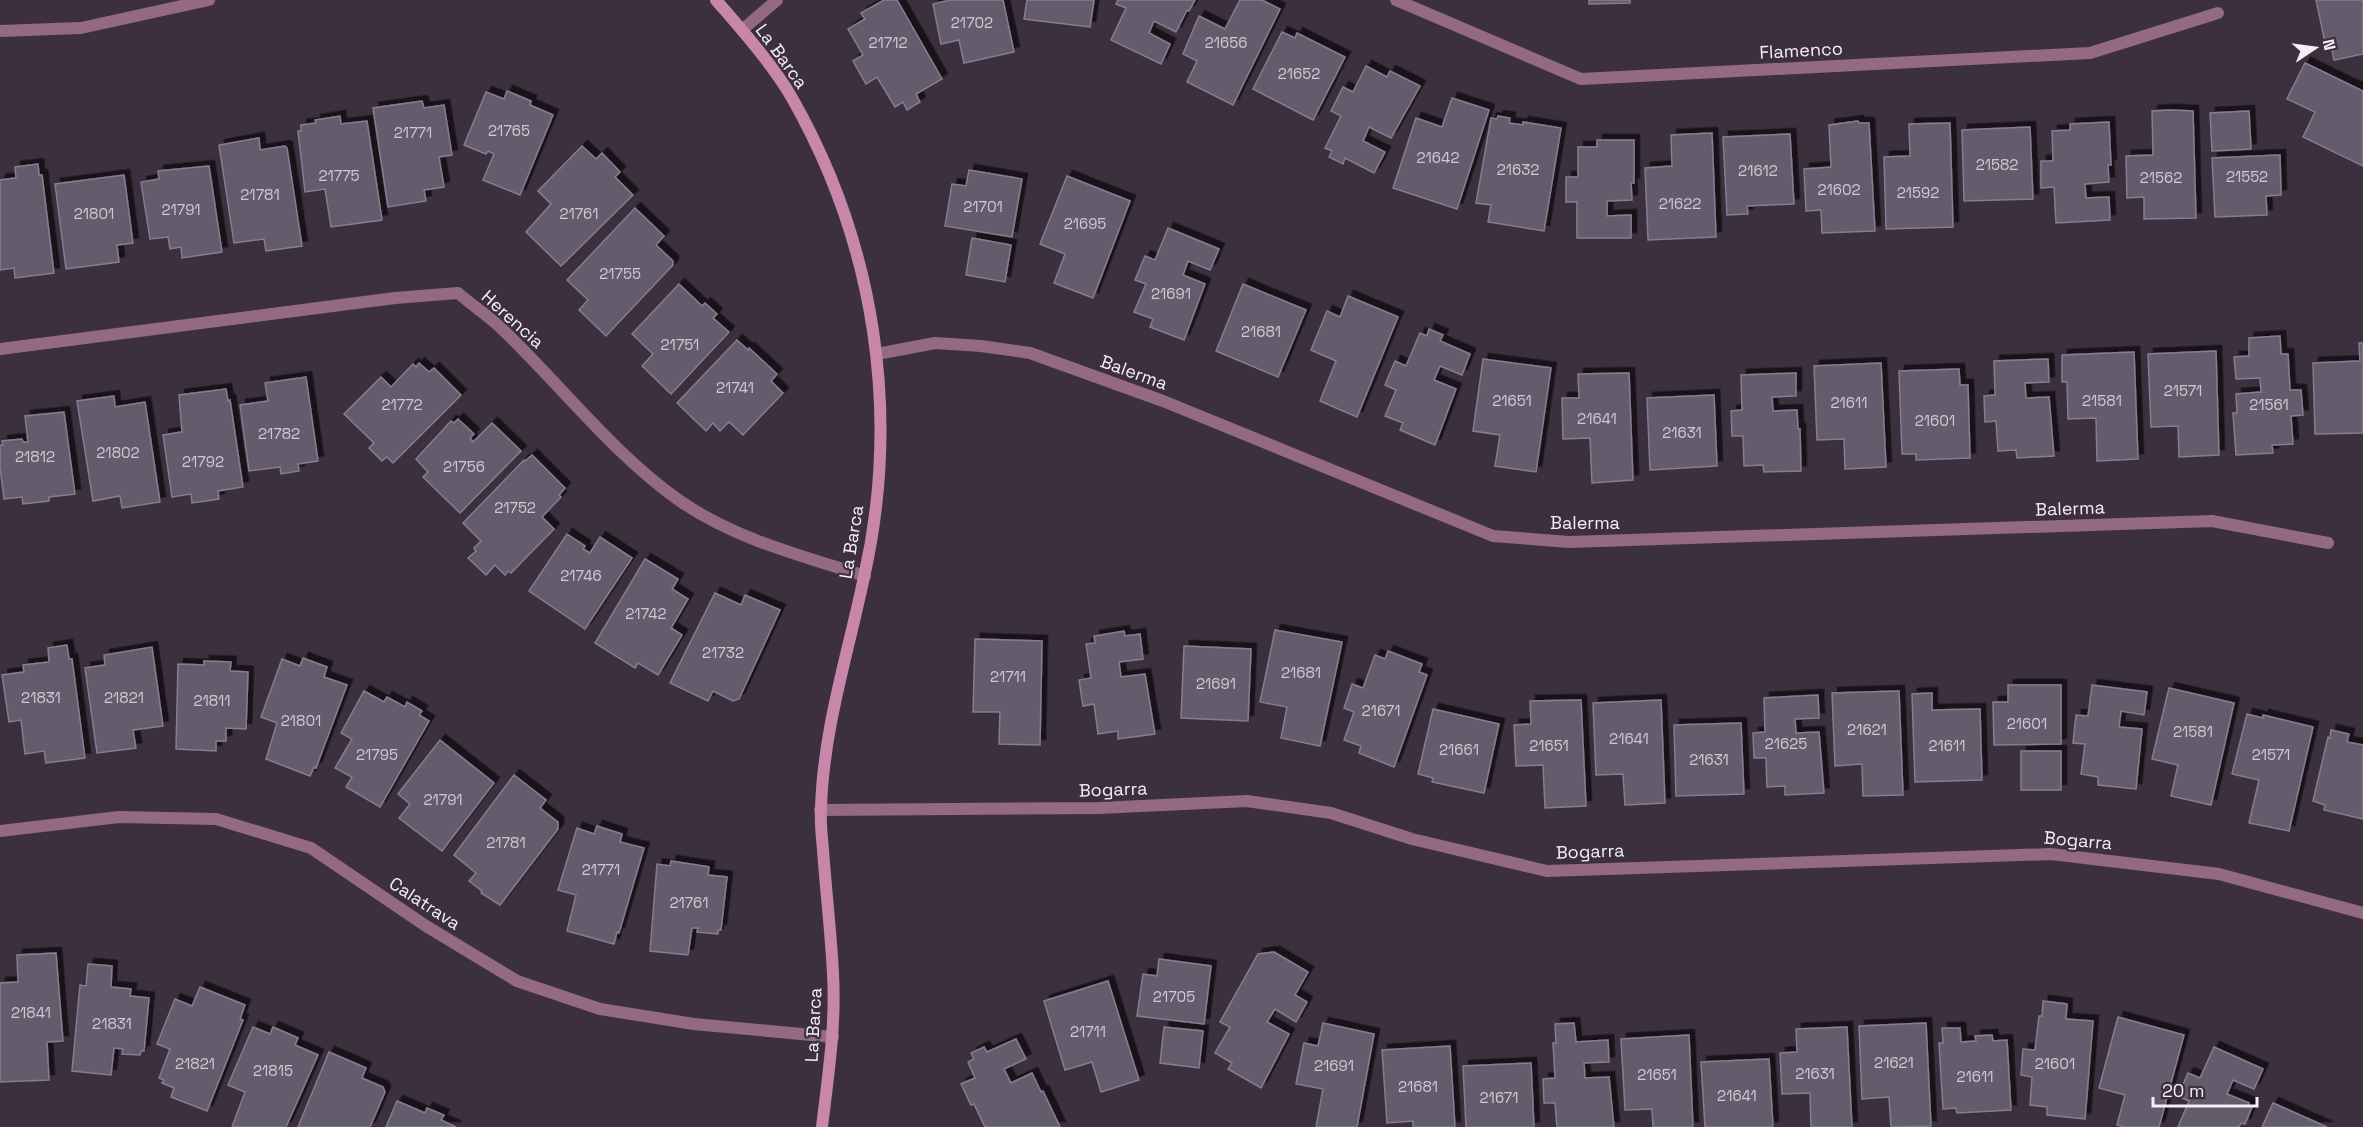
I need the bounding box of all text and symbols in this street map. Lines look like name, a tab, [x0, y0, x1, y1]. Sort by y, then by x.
house number: 21702	[951, 13, 993, 32]
north arrow	[2285, 18, 2345, 78]
street label: La Barca	[751, 19, 813, 93]
house number: 21712	[869, 33, 907, 52]
house number: 21656	[1205, 33, 1247, 52]
street label: Flamenco	[1759, 36, 1843, 64]
text: N	[2318, 37, 2341, 52]
house number: 21652	[1278, 64, 1320, 83]
house number: 21765	[488, 121, 530, 140]
house number: 21771	[394, 123, 432, 142]
house number: 21642	[1417, 148, 1459, 167]
house number: 21582	[1976, 155, 2018, 174]
house number: 21632	[1497, 160, 1539, 179]
house number: 21612	[1738, 161, 1778, 180]
house number: 21775	[318, 166, 360, 185]
house number: 21552	[2226, 167, 2268, 186]
house number: 21562	[2140, 168, 2182, 187]
house number: 21602	[1817, 180, 1861, 199]
house number: 21592	[1897, 183, 1939, 202]
house number: 21781	[240, 185, 280, 204]
house number: 21622	[1659, 194, 1701, 213]
house number: 21701	[963, 197, 1003, 216]
house number: 21791	[161, 200, 201, 219]
house number: 21801	[74, 204, 114, 223]
house number: 21761	[559, 204, 599, 223]
house number: 21695	[1064, 214, 1106, 233]
house number: 21755	[599, 264, 641, 283]
house number: 21691	[1151, 284, 1191, 303]
street label: Herencia	[477, 285, 549, 353]
house number: 21681	[1241, 322, 1281, 341]
house number: 21751	[661, 335, 699, 354]
street label: Balerma	[1097, 349, 1171, 395]
house number: 21741	[716, 378, 754, 397]
house number: 21571	[2164, 381, 2202, 400]
house number: 21651	[1492, 391, 1532, 410]
house number: 21581	[2082, 391, 2122, 410]
house number: 21611	[1830, 393, 1868, 412]
house number: 21772	[381, 395, 423, 414]
house number: 21561	[2249, 395, 2289, 414]
house number: 21641	[1577, 409, 1617, 428]
house number: 21601	[1915, 411, 1955, 430]
house number: 21631	[1662, 423, 1702, 442]
house number: 21782	[258, 424, 300, 443]
house number: 21802	[96, 443, 140, 462]
house number: 21812	[15, 447, 55, 466]
house number: 21792	[182, 452, 224, 471]
house number: 21756	[443, 457, 485, 476]
street label: Balerma	[2035, 495, 2105, 521]
house number: 21752	[494, 498, 536, 517]
street label: La Barca	[834, 503, 868, 581]
street label: Balerma	[1550, 511, 1620, 534]
house number: 21746	[560, 566, 602, 585]
house number: 21742	[625, 604, 667, 623]
house number: 21732	[702, 643, 744, 662]
house number: 21681	[1281, 663, 1321, 682]
house number: 21711	[990, 667, 1026, 686]
house number: 21691	[1196, 674, 1236, 693]
house number: 21831	[21, 688, 61, 707]
house number: 21821	[104, 688, 144, 707]
house number: 21811	[193, 691, 231, 710]
house number: 21671	[1362, 701, 1400, 720]
house number: 21801	[281, 711, 321, 730]
house number: 21601	[2007, 714, 2047, 733]
house number: 21621	[1847, 720, 1887, 739]
house number: 21581	[2173, 722, 2213, 741]
house number: 21641	[1609, 729, 1649, 748]
house number: 21625	[1765, 734, 1807, 753]
house number: 21651	[1529, 736, 1569, 755]
house number: 21611	[1928, 736, 1966, 755]
house number: 21661	[1439, 740, 1479, 759]
house number: 21795	[356, 745, 398, 764]
house number: 21571	[2252, 745, 2290, 764]
house number: 21631	[1689, 750, 1729, 769]
street label: Bogarra	[1078, 776, 1148, 802]
house number: 21791	[423, 790, 463, 809]
street label: Bogarra	[2043, 826, 2113, 854]
house number: 21781	[486, 833, 526, 852]
street label: Bogarra	[1555, 838, 1625, 864]
house number: 21771	[582, 860, 620, 879]
street label: Calatrava	[385, 871, 465, 935]
house number: 21761	[669, 893, 709, 912]
street label: La Barca	[800, 987, 826, 1063]
house number: 21705	[1153, 987, 1195, 1006]
house number: 21841	[11, 1003, 51, 1022]
house number: 21831	[92, 1014, 132, 1033]
house number: 21711	[1070, 1022, 1106, 1041]
house number: 21621	[1874, 1053, 1914, 1072]
house number: 21821	[175, 1054, 215, 1073]
house number: 21601	[2035, 1054, 2075, 1073]
house number: 21691	[1314, 1056, 1354, 1075]
house number: 21815	[253, 1061, 293, 1080]
house number: 21631	[1795, 1064, 1835, 1083]
house number: 21651	[1637, 1065, 1677, 1084]
house number: 21611	[1956, 1067, 1994, 1086]
scale bar	[2153, 1070, 2256, 1108]
house number: 21681	[1398, 1077, 1438, 1096]
text: 20 m	[2162, 1079, 2205, 1102]
house number: 21641	[1717, 1086, 1757, 1105]
house number: 21671	[1480, 1088, 1518, 1107]

